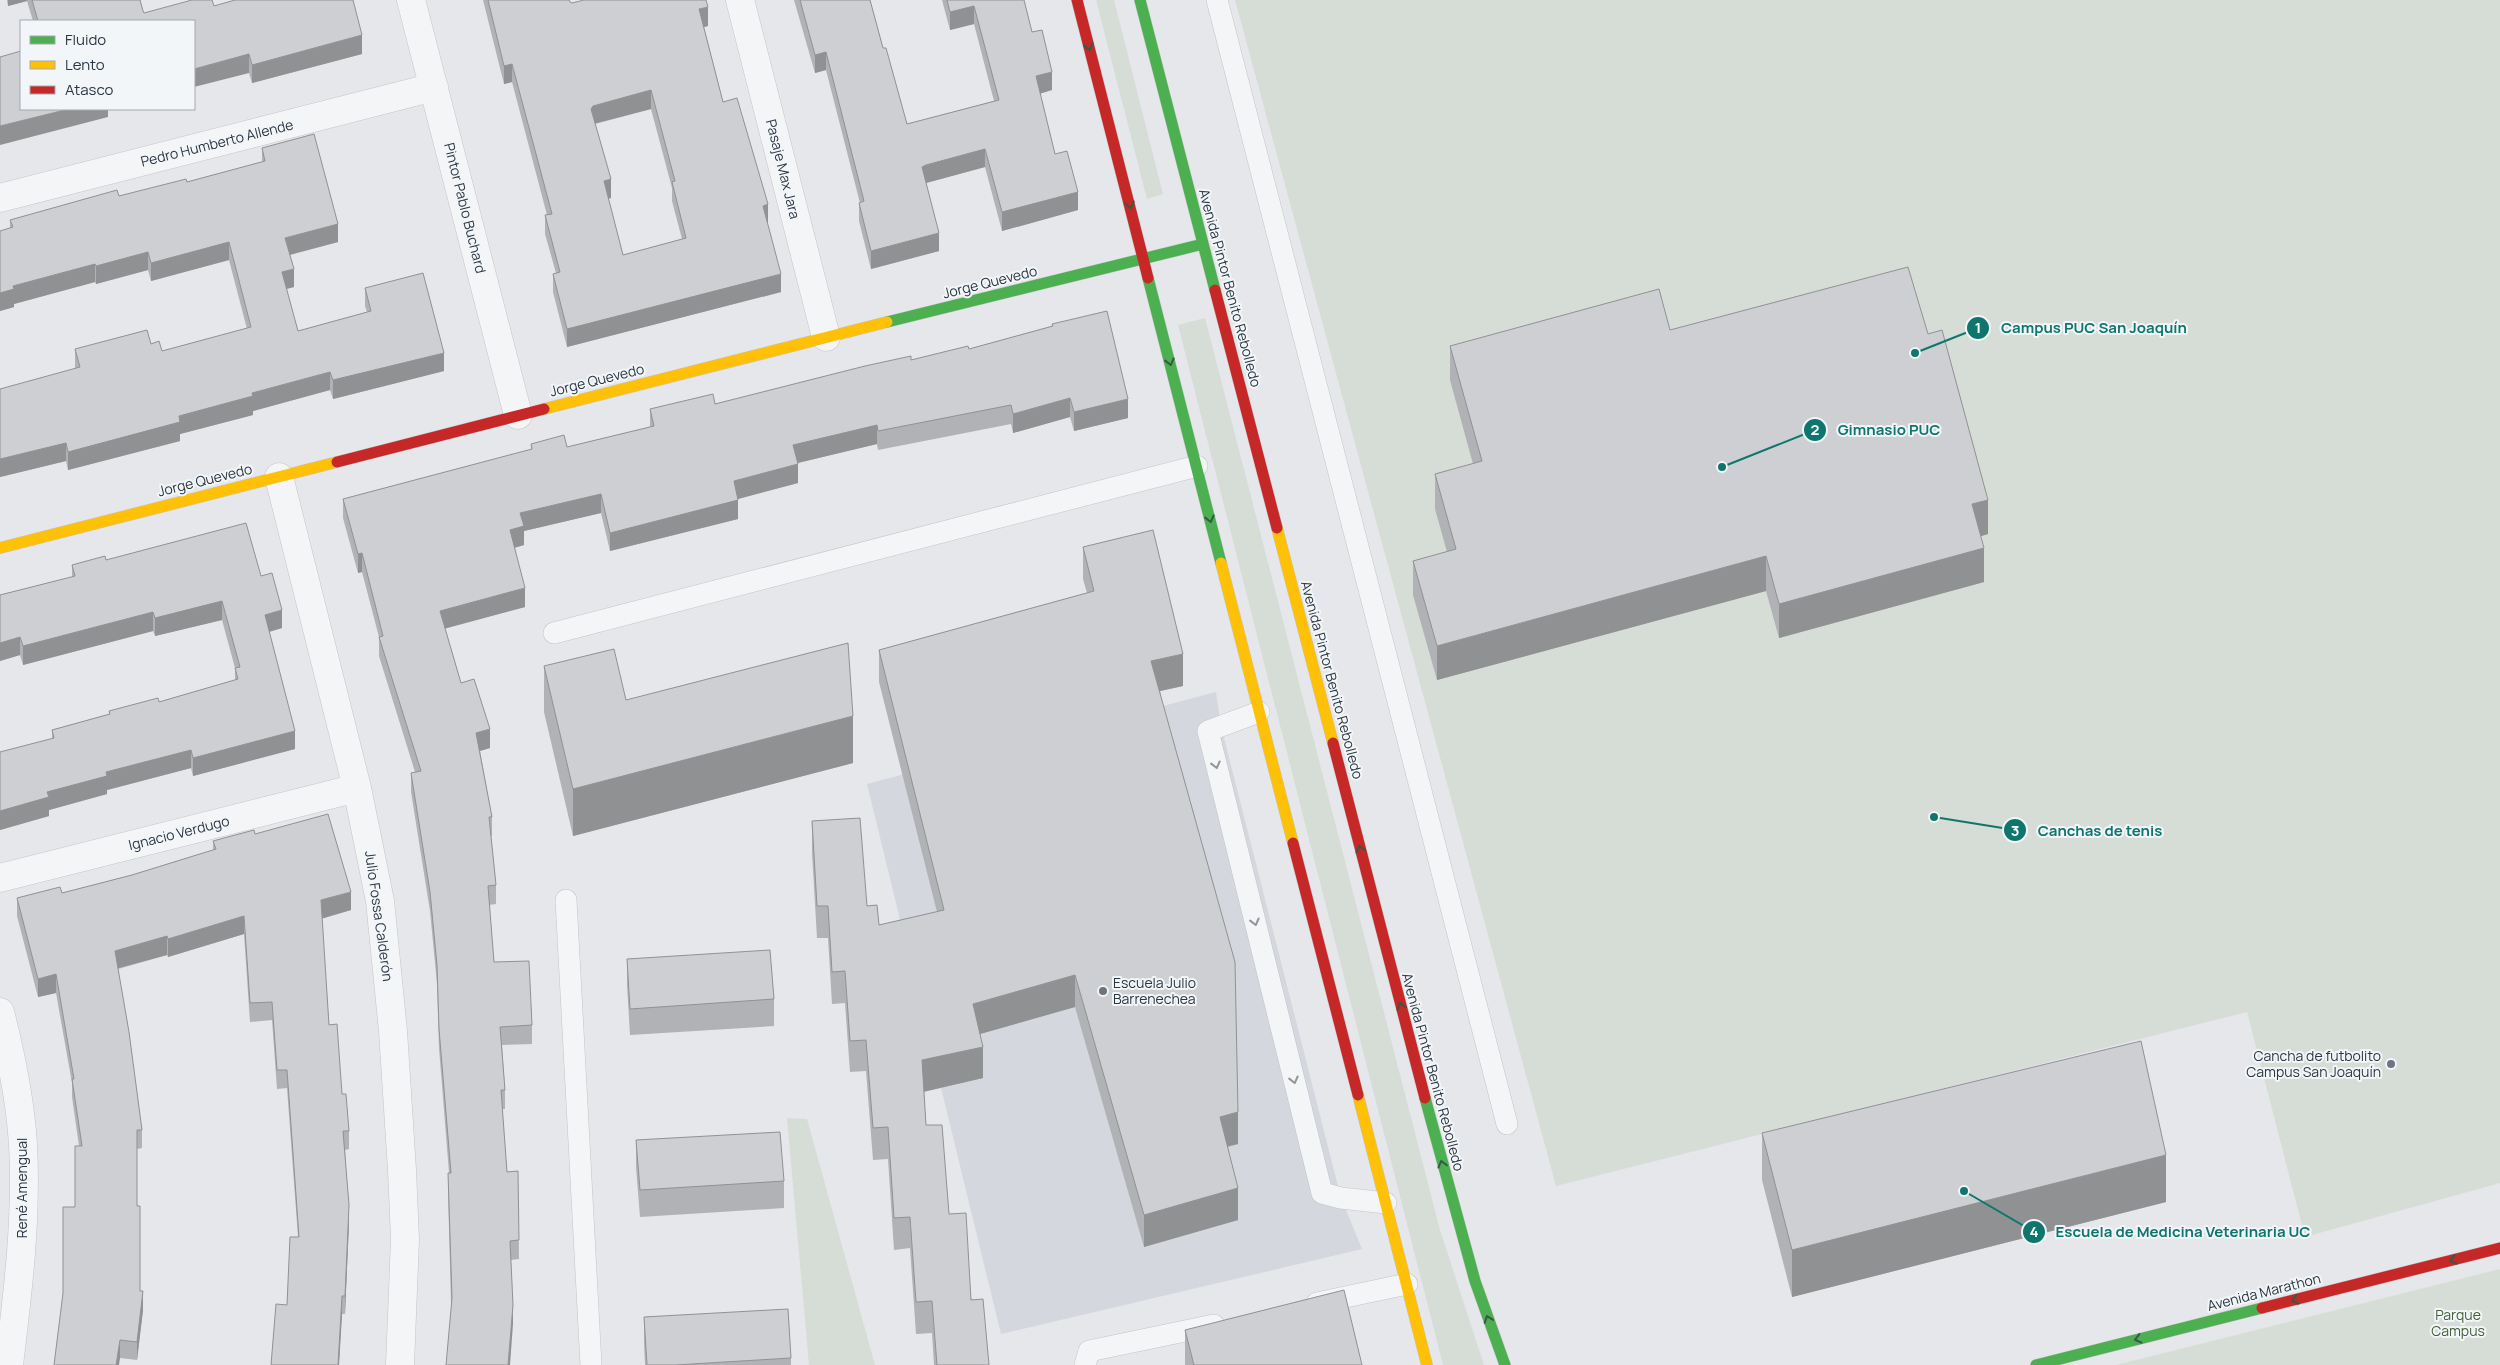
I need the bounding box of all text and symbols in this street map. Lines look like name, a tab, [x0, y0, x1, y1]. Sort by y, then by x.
legend	[20, 20, 195, 110]
text: Fluido	[65, 29, 106, 50]
one-way arrow	[1083, 43, 1094, 52]
text: Lento	[65, 54, 105, 75]
text: Atasco	[65, 79, 113, 100]
street label: Pedro Humberto Allende	[139, 114, 295, 171]
street label: Pasaje Max Jara	[762, 117, 805, 221]
street label: Pintor Pablo Buchard	[440, 141, 491, 275]
street label: Avenida Pintor Benito Rebolledo	[1195, 187, 1266, 389]
one-way arrow	[1124, 200, 1134, 208]
street label: Jorge Quevedo	[941, 261, 1039, 302]
callout: Campus PUC San Joaquín	[1966, 313, 2197, 343]
text: 1	[1975, 317, 1981, 338]
text: Campus PUC San Joaquín	[2001, 317, 2187, 338]
one-way arrow	[1164, 358, 1175, 366]
street label: Jorge Quevedo	[548, 359, 646, 400]
callout: Gimnasio PUC	[1802, 415, 1950, 445]
text: 2	[1811, 419, 1820, 440]
text: Gimnasio PUC	[1838, 419, 1940, 440]
street label: Jorge Quevedo	[156, 459, 254, 500]
one-way arrow	[1204, 515, 1215, 524]
street label: Avenida Pintor Benito Rebolledo	[1297, 579, 1368, 781]
one-way arrow	[1210, 760, 1221, 769]
street label: Ignacio Verdugo	[126, 811, 231, 854]
callout: Canchas de tenis	[2002, 815, 2172, 845]
text: 3	[2011, 820, 2019, 841]
text: Canchas de tenis	[2038, 820, 2162, 841]
one-way arrow	[1355, 845, 1366, 854]
street label: Julio Fossa Calderón	[361, 849, 398, 983]
one-way arrow	[1249, 918, 1260, 927]
street label: Avenida Pintor Benito Rebolledo	[1398, 971, 1469, 1173]
place label: Escuela Julio Barrenechea	[1113, 973, 1196, 1008]
marker: Escuela Julio Barrenechea	[1097, 985, 1109, 997]
one-way arrow	[1396, 1002, 1407, 1011]
place label: Cancha de futbolito Campus San Joaquín	[2246, 1046, 2381, 1081]
marker: Cancha de futbolito Campus San Joaquín	[2385, 1058, 2397, 1070]
one-way arrow	[1288, 1076, 1299, 1085]
street label: René Amengual	[12, 1138, 31, 1238]
one-way arrow	[1437, 1160, 1447, 1168]
callout: Escuela de Medicina Veterinaria UC	[2021, 1217, 2321, 1247]
text: 4	[2029, 1221, 2039, 1242]
text: Escuela de Medicina Veterinaria UC	[2056, 1221, 2310, 1242]
one-way arrow	[2448, 1254, 2457, 1265]
street label: Avenida Marathon	[2205, 1268, 2323, 1315]
one-way arrow	[2292, 1294, 2300, 1304]
park label: Parque Campus	[2431, 1305, 2485, 1340]
one-way arrow	[1484, 1315, 1494, 1324]
one-way arrow	[2134, 1334, 2142, 1344]

